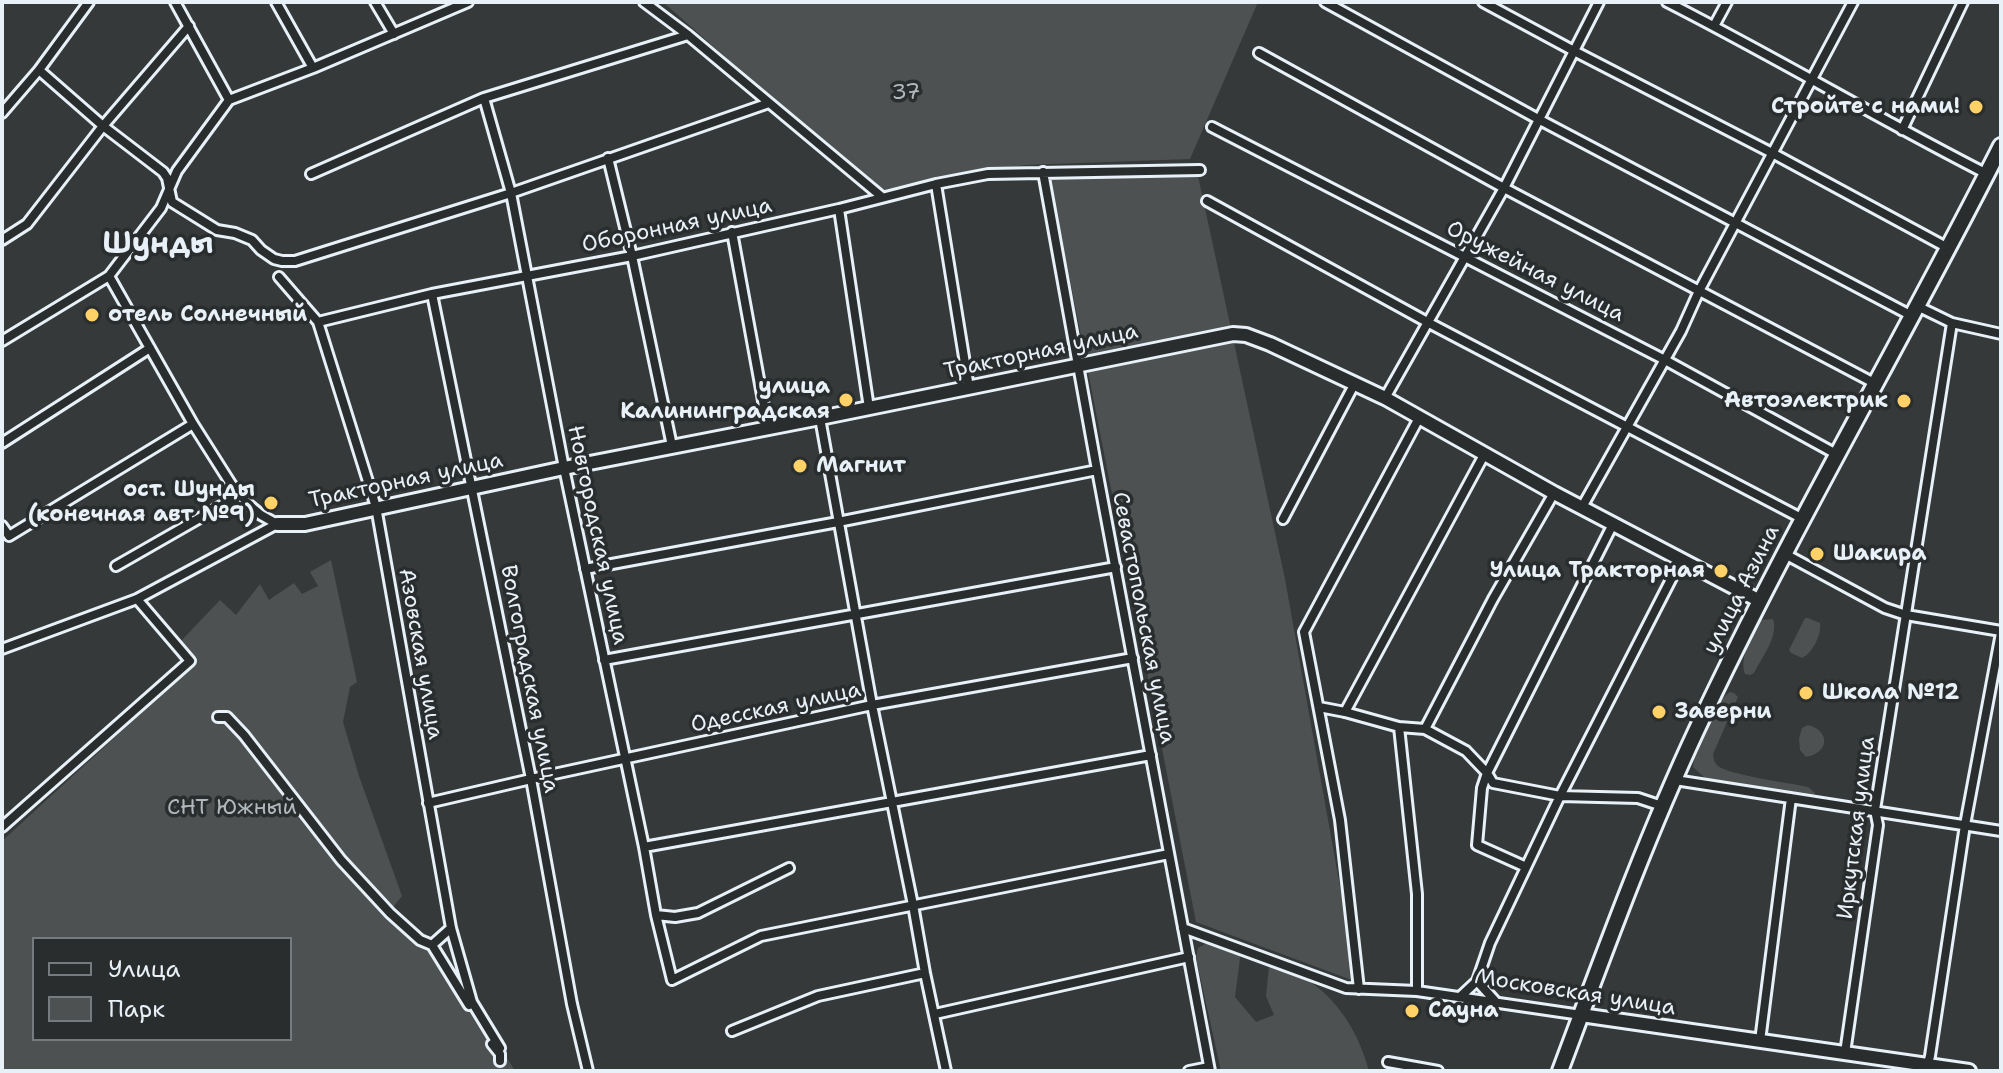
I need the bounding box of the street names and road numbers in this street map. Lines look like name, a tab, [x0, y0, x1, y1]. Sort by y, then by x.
street label: Оборонная улица	[579, 193, 775, 259]
street label: Оружейная улица	[1442, 216, 1628, 328]
street label: Тракторная улица	[941, 319, 1141, 385]
street label: Новгородская улица	[561, 423, 633, 647]
street label: Тракторная улица	[306, 448, 506, 514]
street label: Севастопольская улица	[1106, 490, 1180, 746]
street label: улица Азина	[1698, 521, 1786, 659]
street label: Волгоградская улица	[494, 563, 564, 795]
street label: Азовская улица	[392, 566, 448, 742]
street label: Одесская улица	[689, 677, 863, 739]
street label: Иркутская улица	[1833, 735, 1881, 921]
street label: Московская улица	[1473, 964, 1677, 1022]

